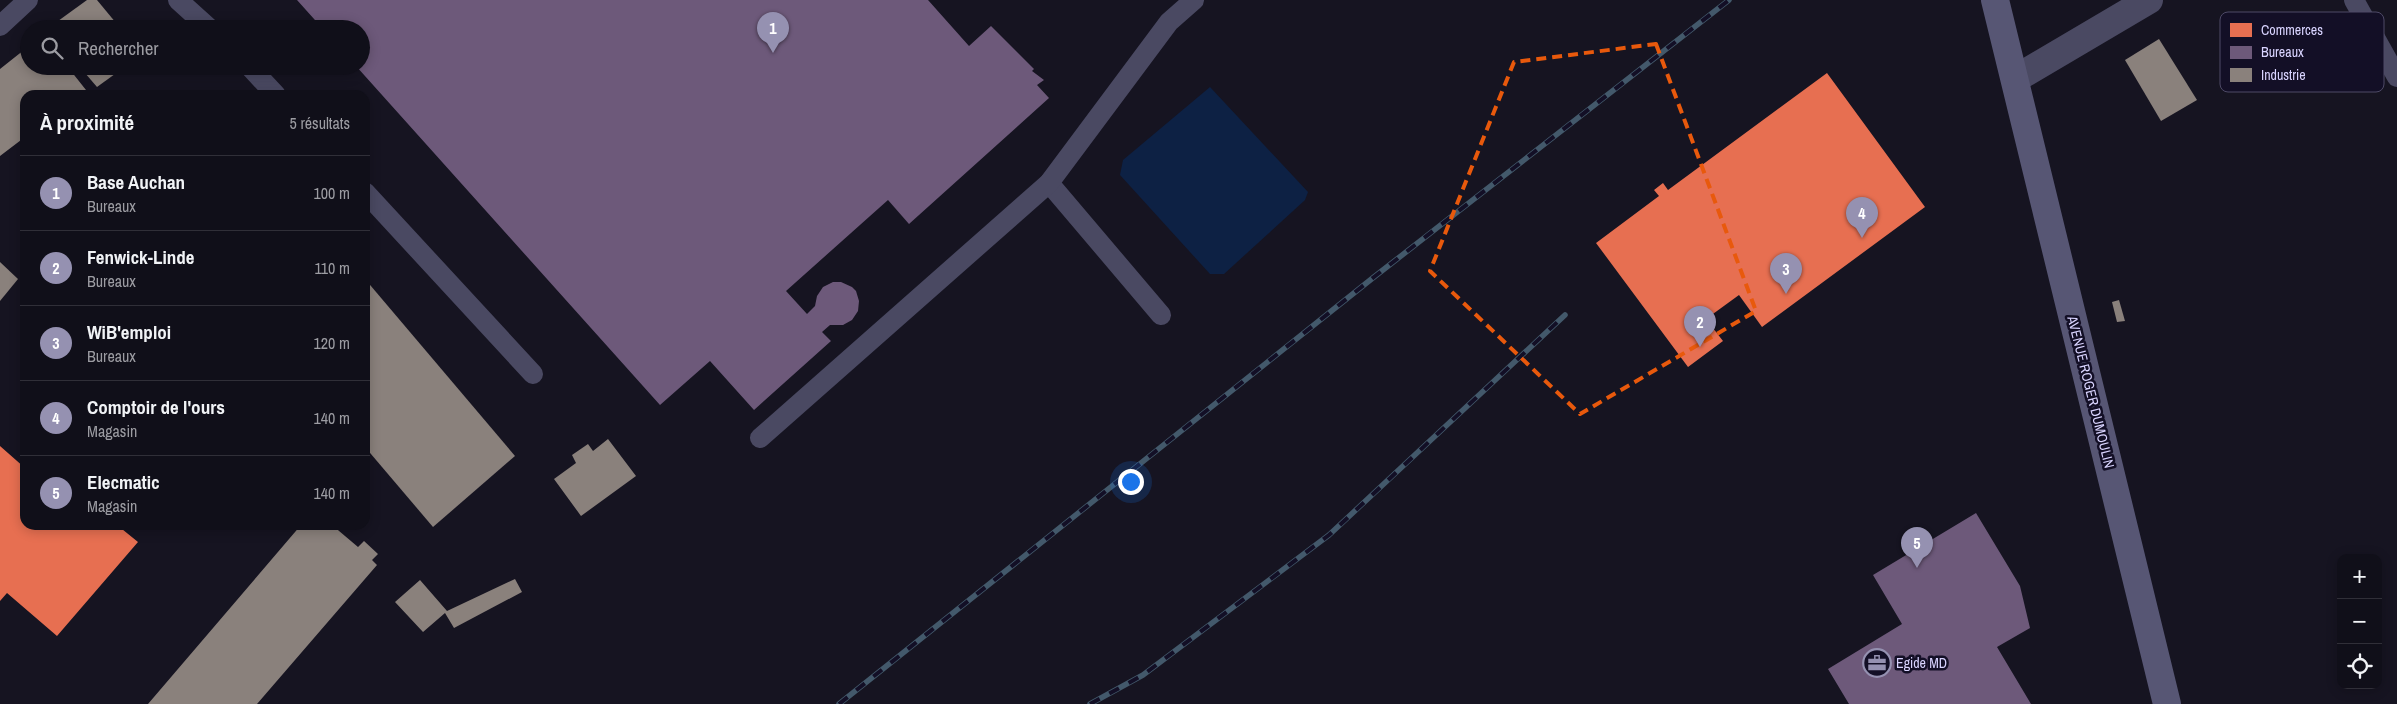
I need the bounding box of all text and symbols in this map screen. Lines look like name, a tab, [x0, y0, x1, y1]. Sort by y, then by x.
pin: 1	[757, 12, 789, 53]
legend	[2220, 12, 2384, 92]
search box	[20, 20, 370, 75]
text: Commerces	[2261, 21, 2323, 39]
icon: search	[38, 34, 66, 62]
text: Rechercher	[78, 35, 159, 61]
text: Bureaux	[2261, 43, 2304, 61]
text: Industrie	[2261, 66, 2306, 84]
text: À proximité	[40, 108, 134, 137]
text: 5 résultats	[289, 112, 350, 134]
text: Base Auchan	[87, 169, 185, 195]
text: 1	[52, 182, 60, 204]
text: 100 m	[314, 182, 350, 204]
text: Bureaux	[87, 195, 136, 217]
pin: 4	[1846, 197, 1878, 238]
text: Fenwick-Linde	[87, 244, 194, 270]
pin: 3	[1770, 253, 1802, 294]
text: 2	[52, 257, 60, 279]
text: 110 m	[314, 257, 350, 279]
text: Bureaux	[87, 270, 136, 292]
pin: 2	[1684, 306, 1716, 347]
street label: AVENUE ROGER DUMOULIN	[2063, 313, 2119, 470]
text: WiB'emploi	[87, 319, 171, 345]
text: 3	[52, 332, 60, 354]
text: 120 m	[314, 332, 350, 354]
text: Bureaux	[87, 345, 136, 367]
text: Comptoir de l'ours	[87, 394, 225, 420]
text: 4	[52, 407, 60, 429]
text: 140 m	[314, 407, 350, 429]
text: Magasin	[87, 420, 137, 442]
text: Elecmatic	[87, 469, 160, 495]
your location	[1118, 469, 1144, 495]
text: 5	[52, 482, 60, 504]
text: 140 m	[314, 482, 350, 504]
text: Magasin	[87, 495, 137, 517]
pin: 5	[1901, 527, 1933, 568]
map controls	[2337, 554, 2382, 689]
button: +	[2337, 554, 2382, 599]
button: −	[2337, 599, 2382, 644]
button: locate	[2337, 644, 2382, 689]
office icon: Egide MD	[1862, 648, 1892, 678]
place label: Egide MD	[1896, 654, 1947, 672]

